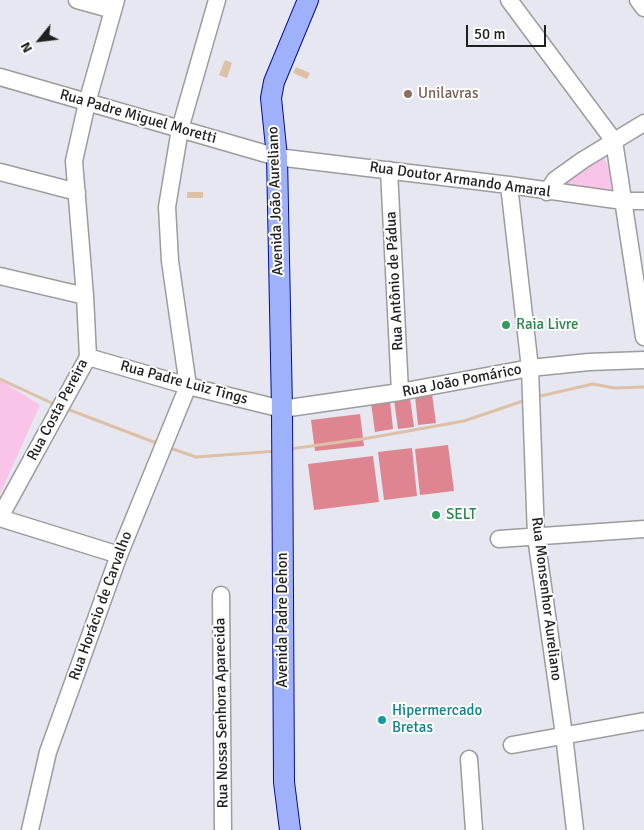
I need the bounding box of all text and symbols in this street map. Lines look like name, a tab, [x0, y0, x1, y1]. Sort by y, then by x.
north arrow	[15, 15, 65, 65]
scale bar	[469, 15, 549, 47]
text: 50 m	[474, 25, 505, 43]
text: N	[17, 39, 36, 56]
place label: Unilavras	[418, 85, 478, 103]
street label: Rua Padre Miguel Moretti	[58, 86, 218, 148]
marker: Unilavras	[402, 88, 414, 100]
street label: Avenida João Aureliano	[264, 126, 288, 276]
street label: Rua Doutor Armando Amaral	[368, 158, 552, 202]
street label: Rua Antônio de Pádua	[382, 211, 408, 351]
place label: Raia Livre	[516, 316, 579, 334]
marker: Raia Livre	[500, 319, 512, 331]
street label: Rua Costa Pereira	[24, 356, 92, 464]
street label: Rua Padre Luiz Tings	[118, 357, 250, 409]
street label: Rua João Pomárico	[401, 361, 523, 401]
place label: SELT	[446, 506, 476, 524]
marker: SELT	[430, 509, 442, 521]
street label: Rua Monsenhor Aureliano	[527, 516, 565, 682]
street label: Rua Horácio de Carvalho	[66, 529, 136, 683]
street label: Avenida Padre Dehon	[274, 552, 292, 688]
street label: Rua Nossa Senhora Aparecida	[211, 618, 233, 808]
place label: Hipermercado Bretas	[392, 702, 482, 737]
marker: Hipermercado Bretas	[376, 714, 388, 726]

